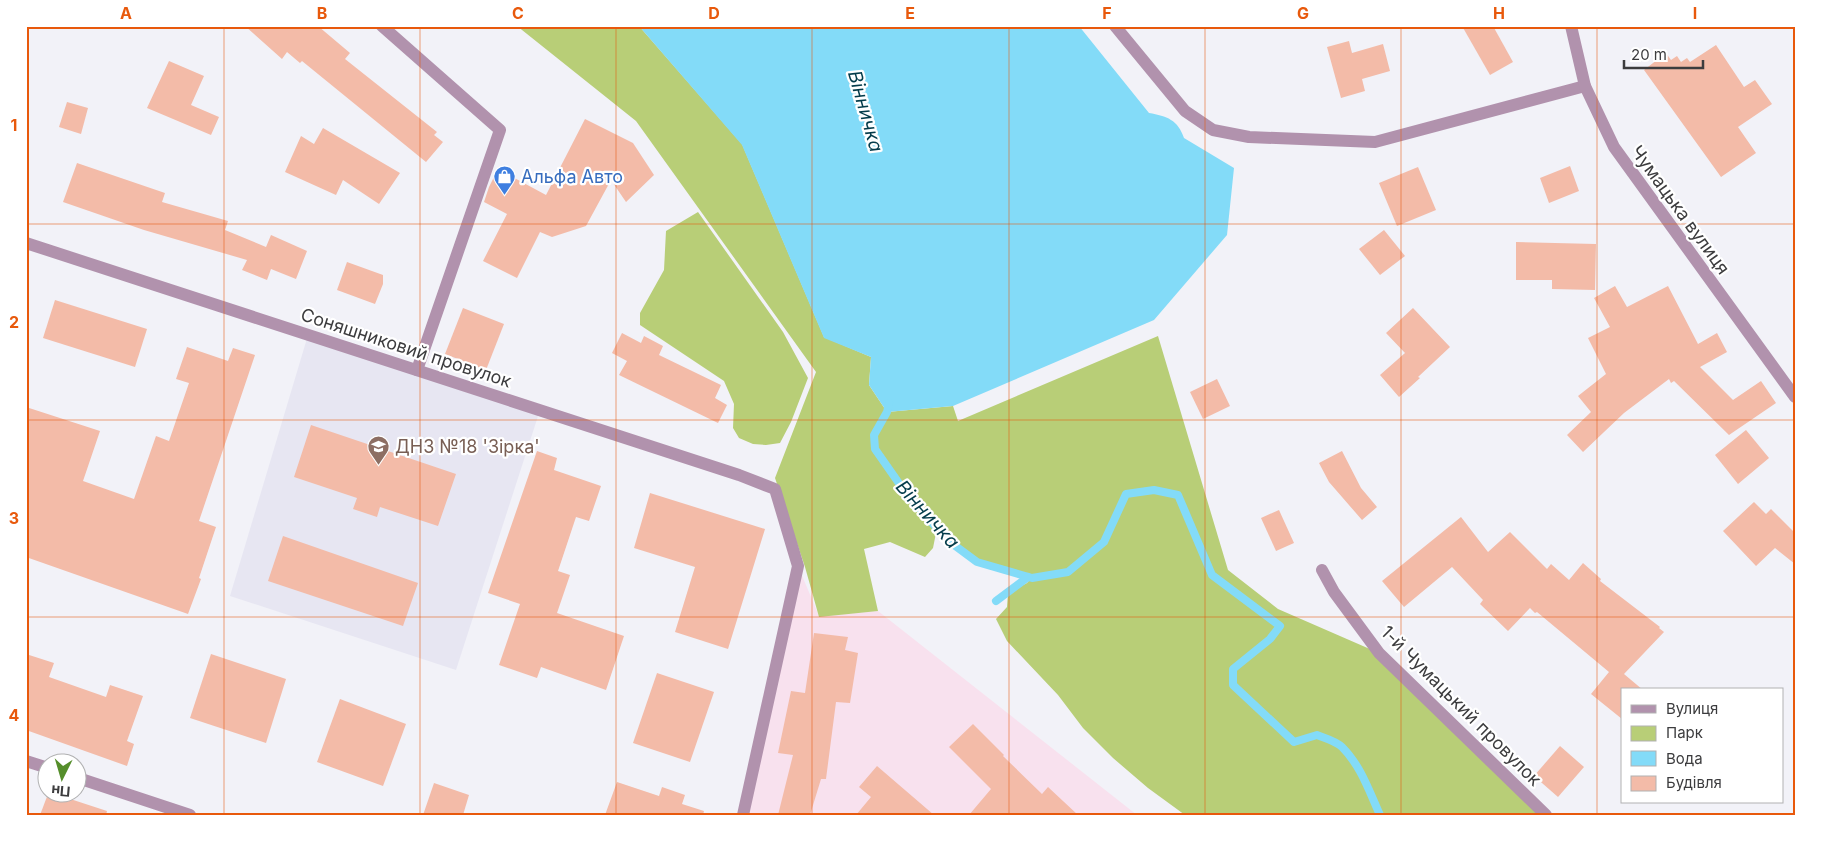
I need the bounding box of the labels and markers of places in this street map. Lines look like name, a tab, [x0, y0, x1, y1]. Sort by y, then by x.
shop icon: Альфа Авто	[493, 165, 517, 196]
place label: Альфа Авто	[521, 166, 623, 187]
school or university icon: ДНЗ №18 'Зірка'	[367, 435, 391, 466]
place label: ДНЗ №18 'Зірка'	[395, 436, 540, 457]

